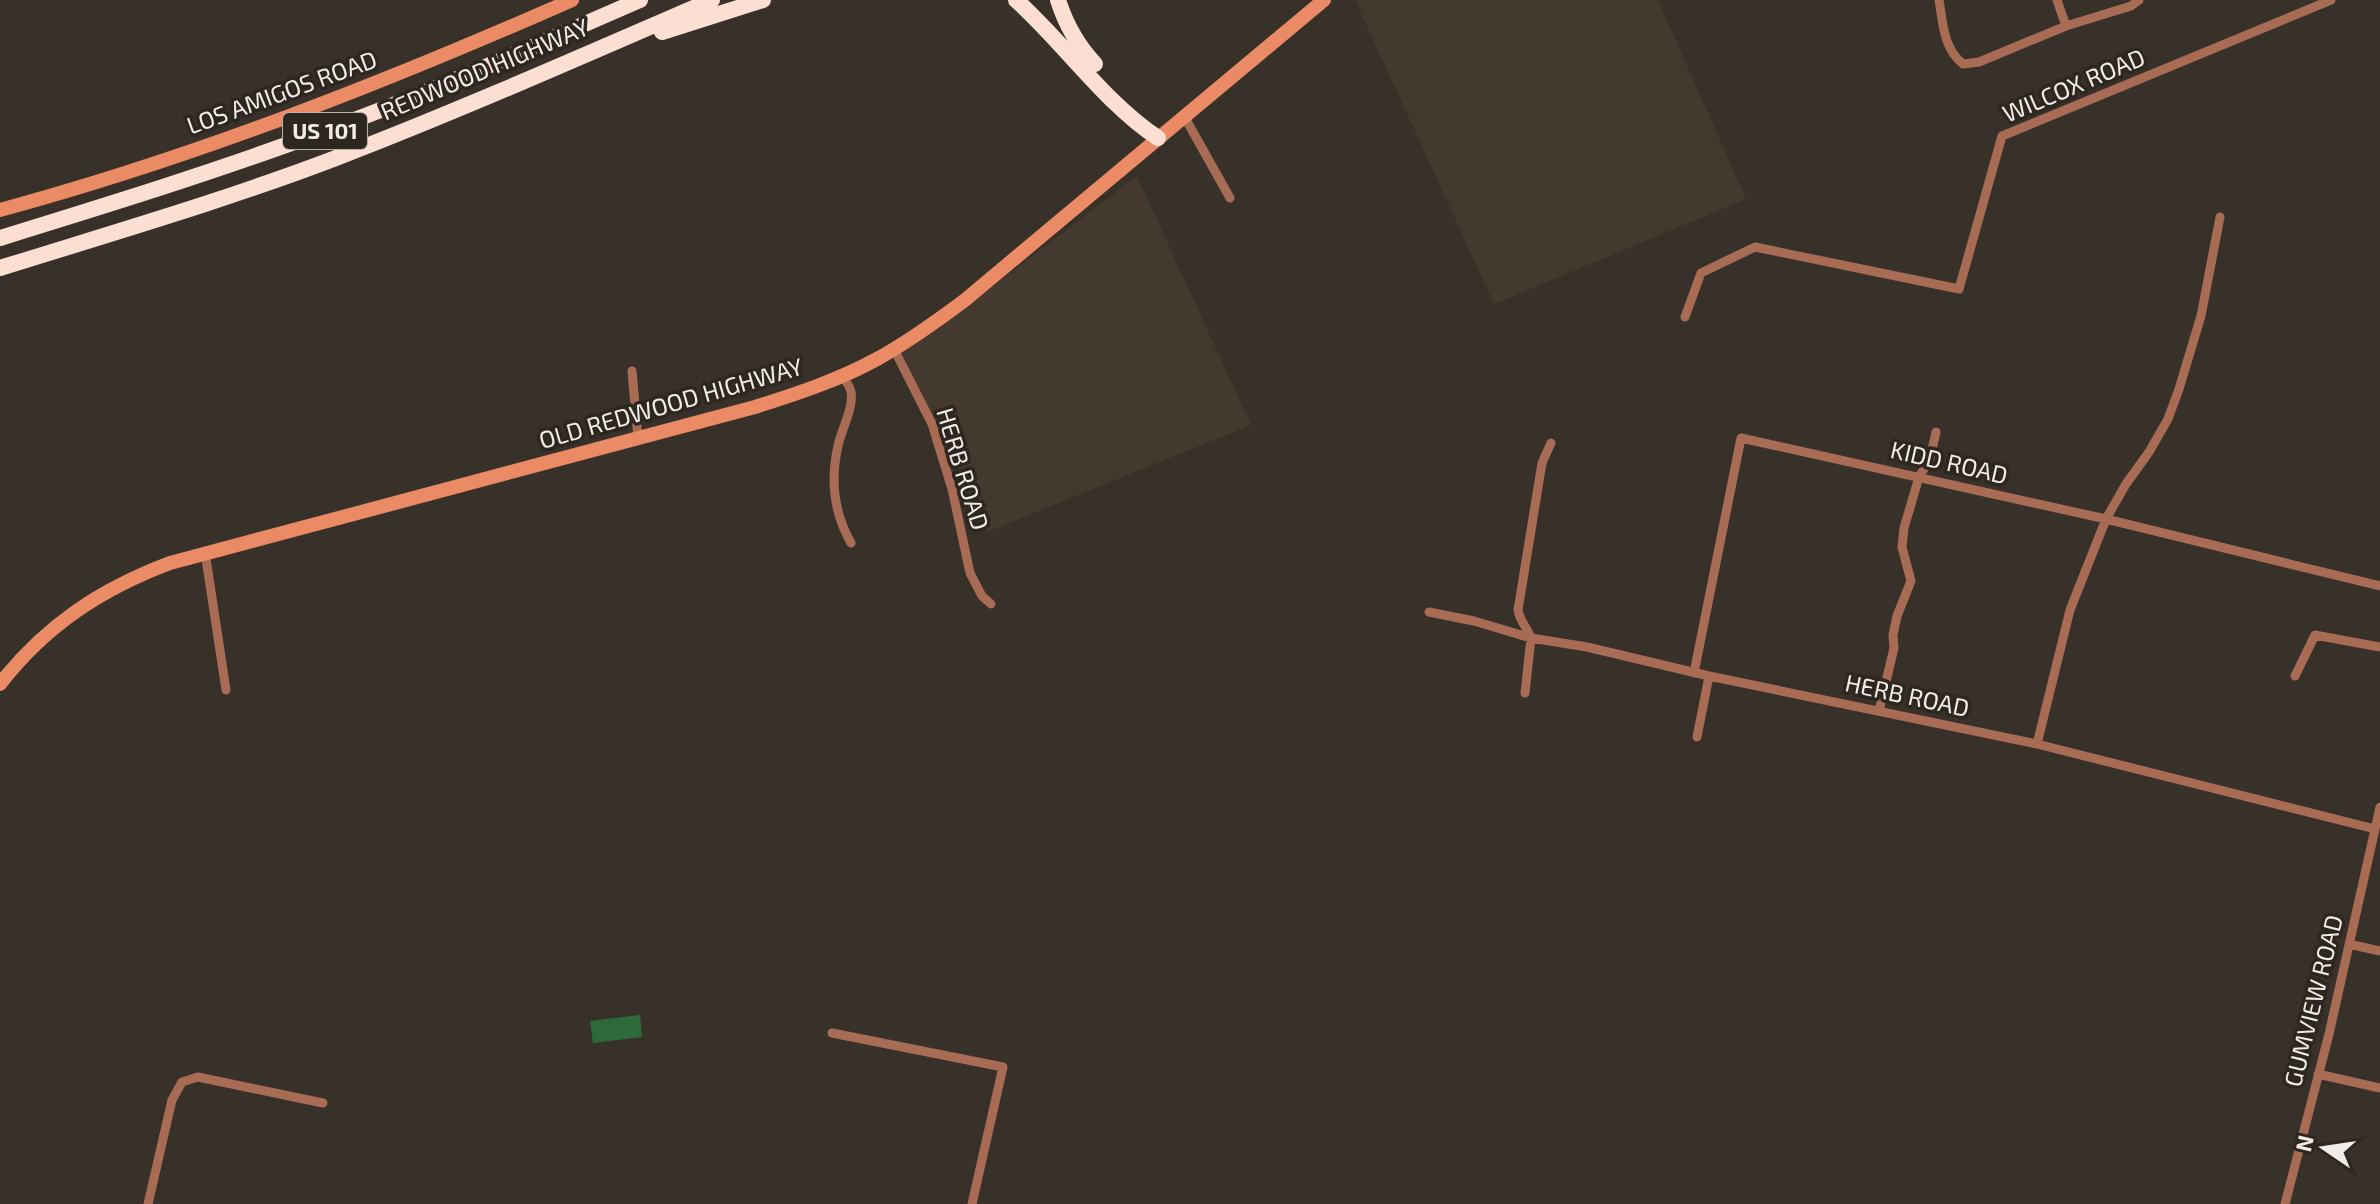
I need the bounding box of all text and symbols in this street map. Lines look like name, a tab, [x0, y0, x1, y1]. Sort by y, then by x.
street label: REDWOOD HIGHWAY	[376, 12, 593, 126]
street label: WILCOX ROAD	[1998, 42, 2149, 128]
street label: LOS AMIGOS ROAD	[183, 44, 380, 139]
road number: US 101	[283, 113, 367, 149]
street label: OLD REDWOOD HIGHWAY	[535, 351, 806, 454]
street label: HERB ROAD	[931, 404, 996, 533]
street label: KIDD ROAD	[1888, 434, 2011, 489]
street label: HERB ROAD	[1843, 667, 1972, 722]
street label: GUMVIEW ROAD	[2277, 912, 2348, 1089]
north arrow	[2284, 1108, 2364, 1188]
text: N	[2289, 1133, 2318, 1154]

